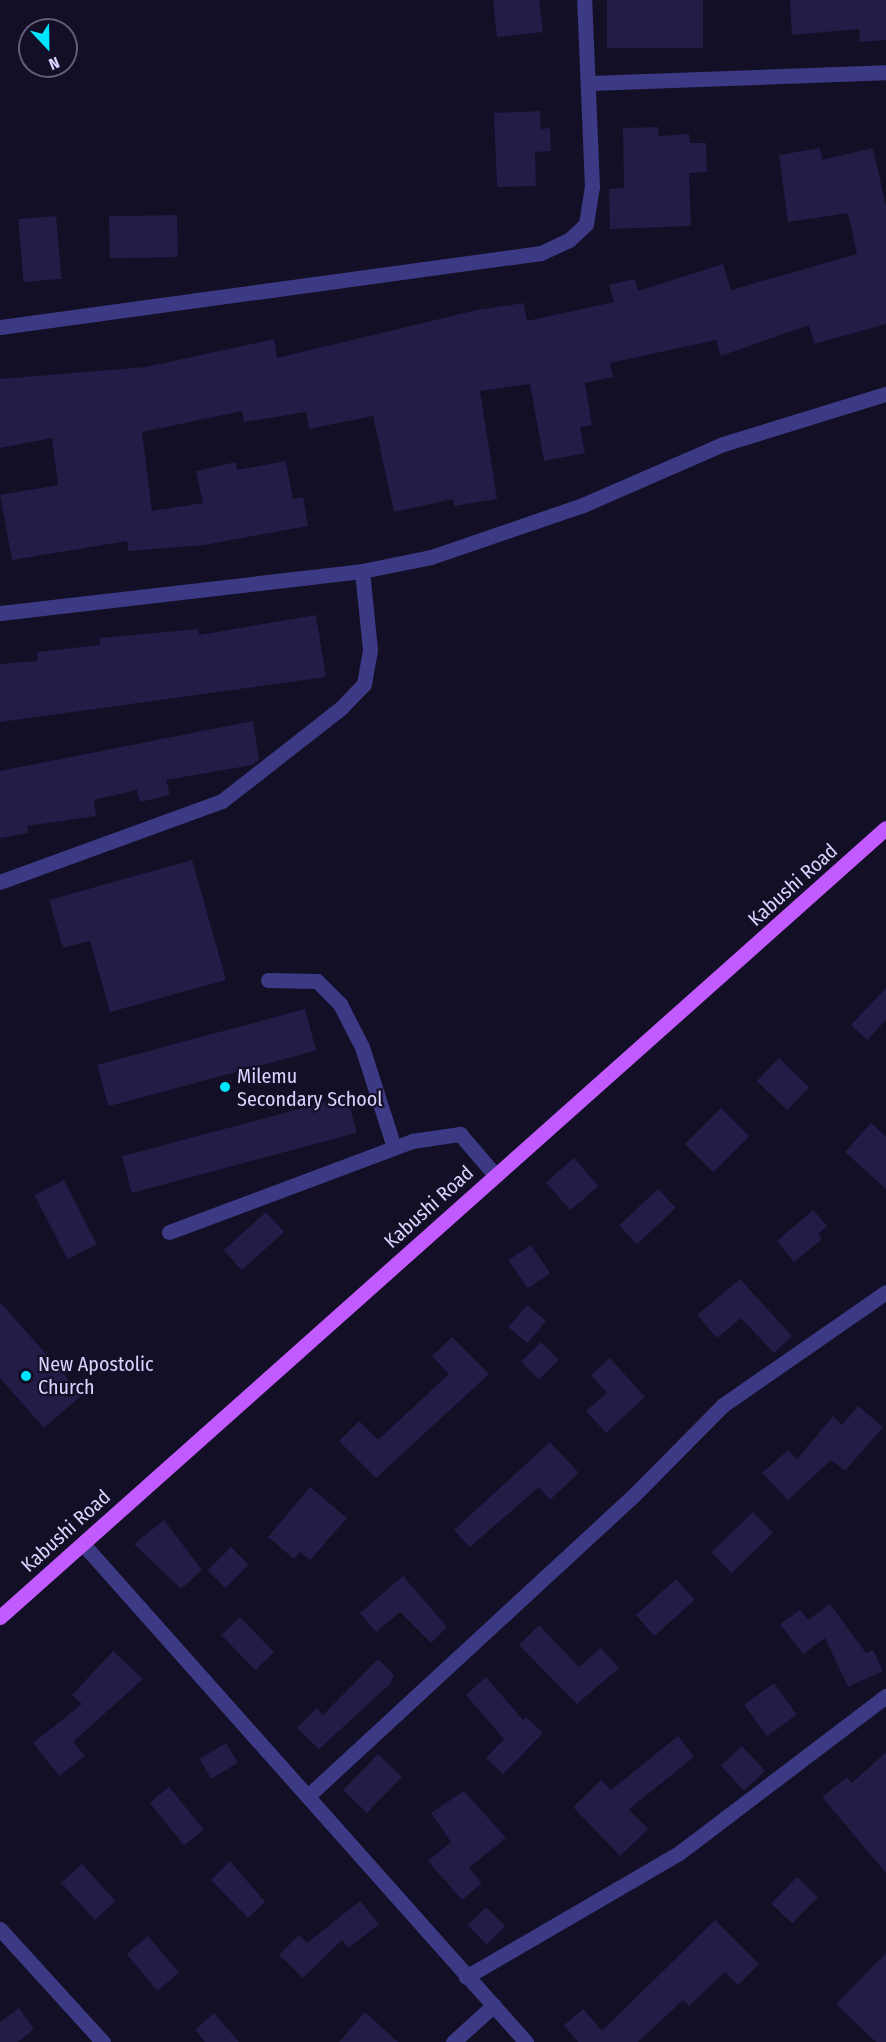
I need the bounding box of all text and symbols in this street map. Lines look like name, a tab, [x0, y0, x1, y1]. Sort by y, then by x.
north arrow	[18, 18, 78, 78]
text: N	[46, 53, 62, 74]
street label: Kabushi Road	[743, 839, 843, 931]
place label: Milemu Secondary School	[237, 1064, 382, 1111]
marker: Milemu Secondary School	[218, 1080, 232, 1094]
street label: Kabushi Road	[379, 1161, 479, 1253]
place label: New Apostolic Church	[38, 1352, 154, 1399]
marker: New Apostolic Church	[19, 1369, 33, 1383]
street label: Kabushi Road	[16, 1485, 116, 1577]

